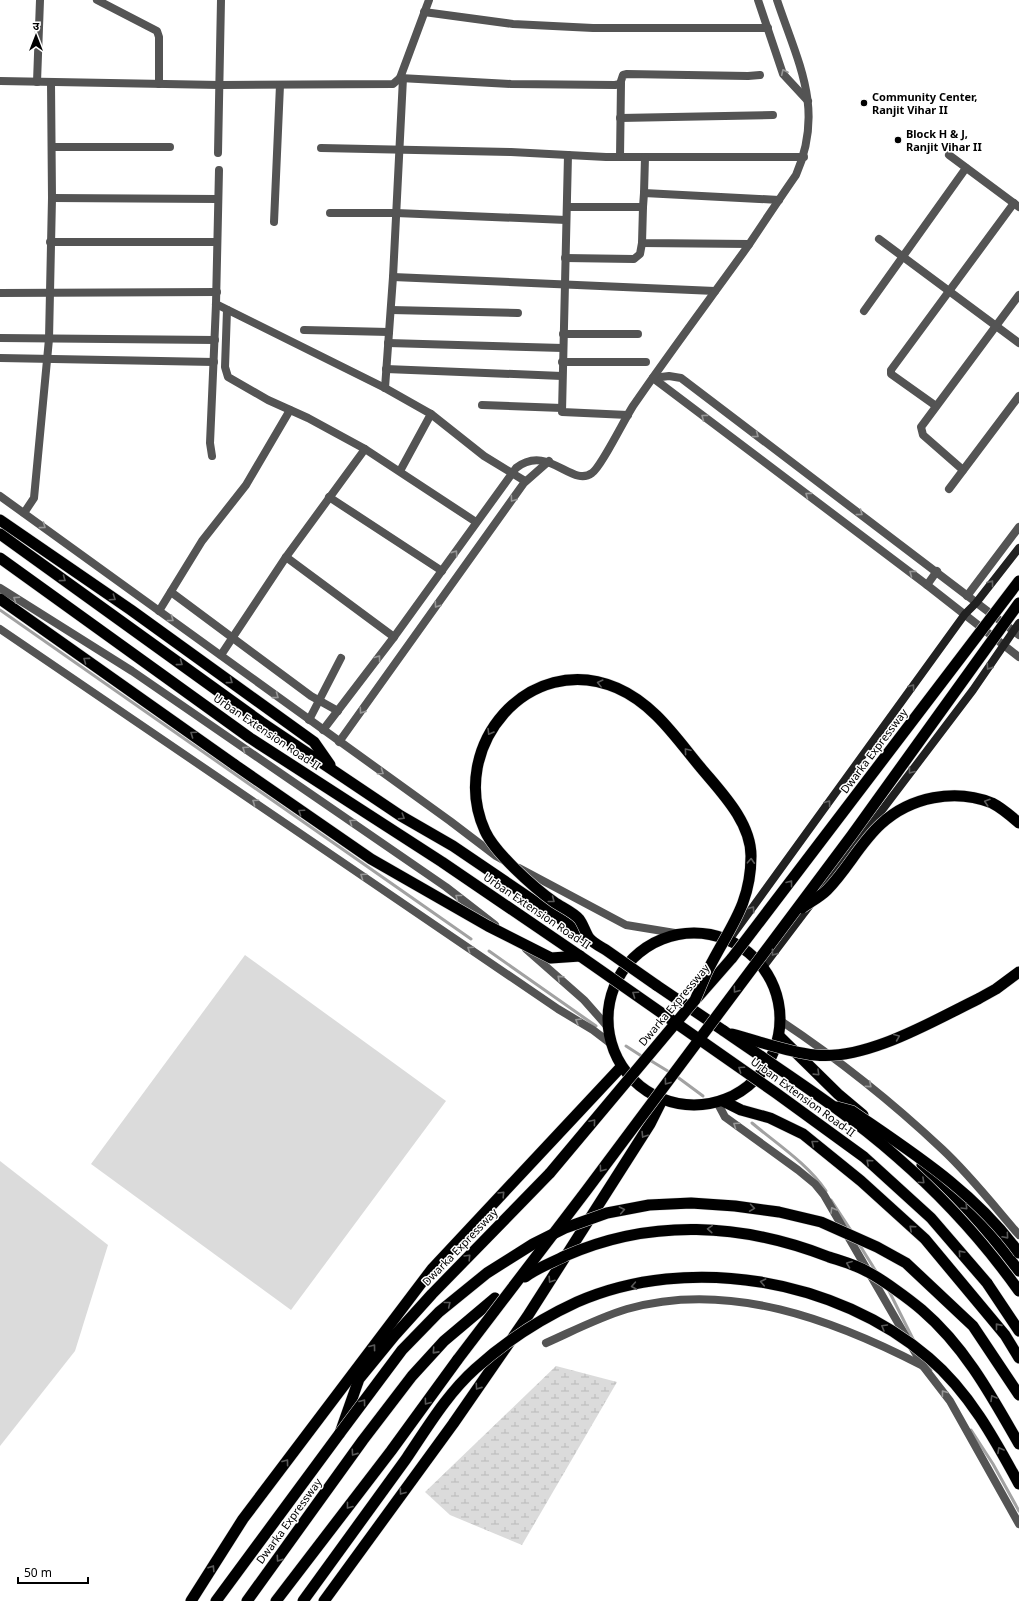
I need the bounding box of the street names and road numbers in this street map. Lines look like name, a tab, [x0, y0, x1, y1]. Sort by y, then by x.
street label: Urban Extension Road-II	[211, 690, 324, 773]
street label: Dwarka Expressway	[837, 705, 911, 796]
street label: Urban Extension Road-II	[481, 869, 594, 952]
street label: Dwarka Expressway	[635, 960, 713, 1049]
street label: Urban Extension Road-II	[748, 1054, 859, 1140]
street label: Dwarka Expressway	[419, 1204, 501, 1289]
street label: Dwarka Expressway	[252, 1475, 325, 1567]

